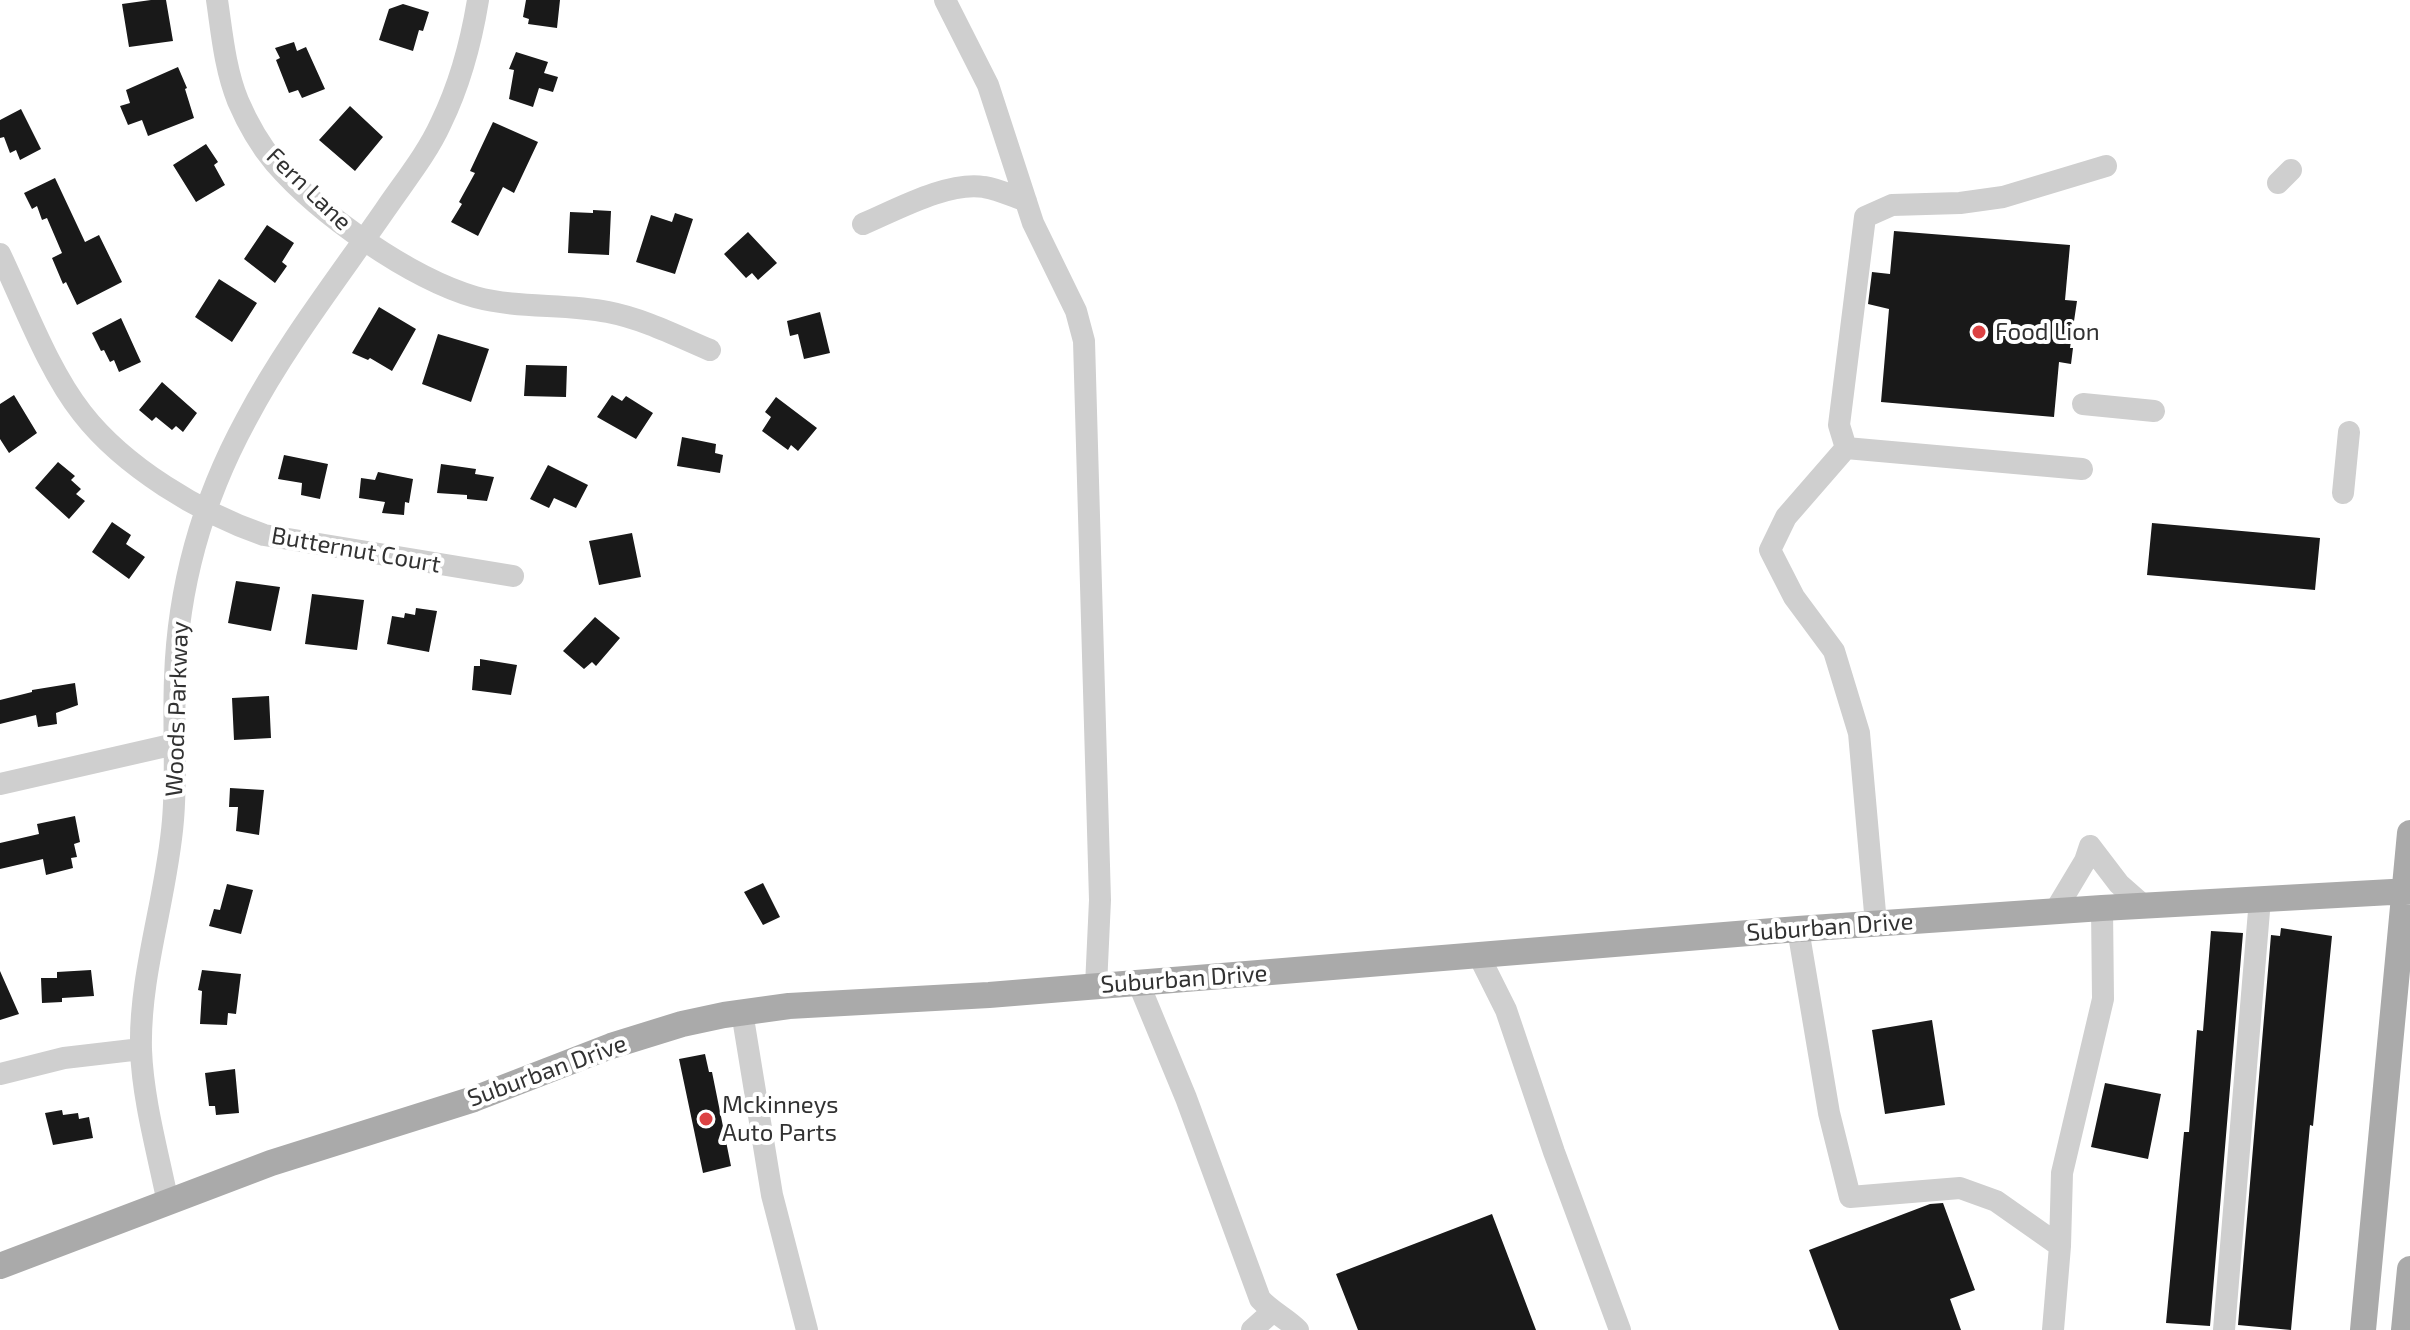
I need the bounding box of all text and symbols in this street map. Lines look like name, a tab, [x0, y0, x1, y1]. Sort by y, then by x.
street label: Fern Lane	[261, 142, 357, 236]
place label: Food Lion	[1995, 318, 2100, 346]
marker: Food Lion	[1970, 323, 1988, 341]
street label: Butternut Court	[269, 521, 443, 579]
street label: Woods Parkway	[160, 621, 194, 797]
street label: Suburban Drive	[1746, 907, 1914, 947]
street label: Suburban Drive	[1100, 959, 1268, 999]
street label: Suburban Drive	[463, 1029, 631, 1113]
place label: Mckinneys Auto Parts	[722, 1091, 839, 1147]
marker: Mckinneys Auto Parts	[697, 1110, 715, 1128]

